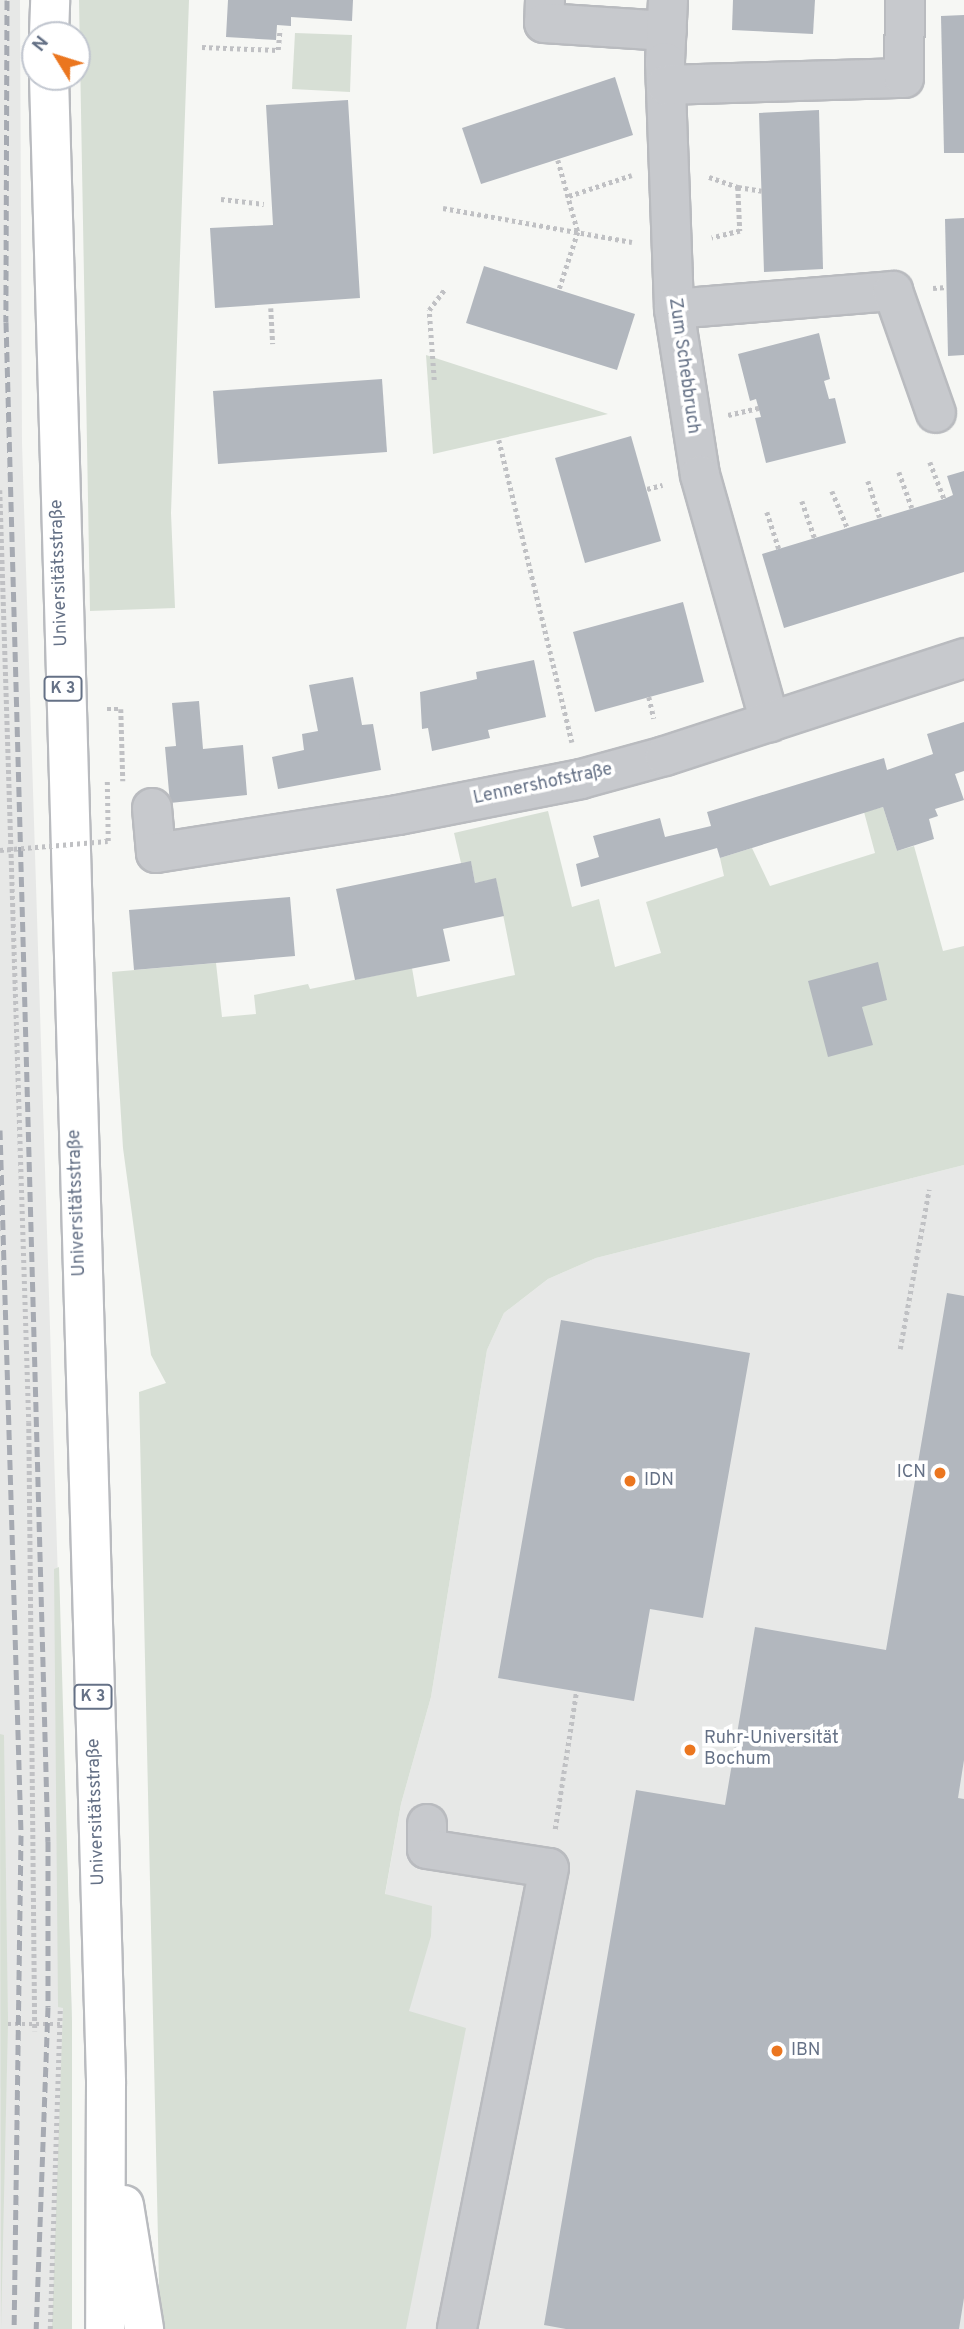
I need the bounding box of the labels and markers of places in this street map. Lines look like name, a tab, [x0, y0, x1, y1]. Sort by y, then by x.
place label: ICN	[897, 1462, 926, 1484]
marker: ICN	[932, 1465, 948, 1481]
place label: IDN	[644, 1470, 674, 1492]
marker: IDN	[622, 1473, 638, 1489]
place label: Ruhr-Universität Bochum	[704, 1729, 839, 1772]
marker: Ruhr-Universität Bochum	[682, 1742, 698, 1758]
place label: IBN	[791, 2040, 820, 2062]
marker: IBN	[769, 2043, 785, 2059]

